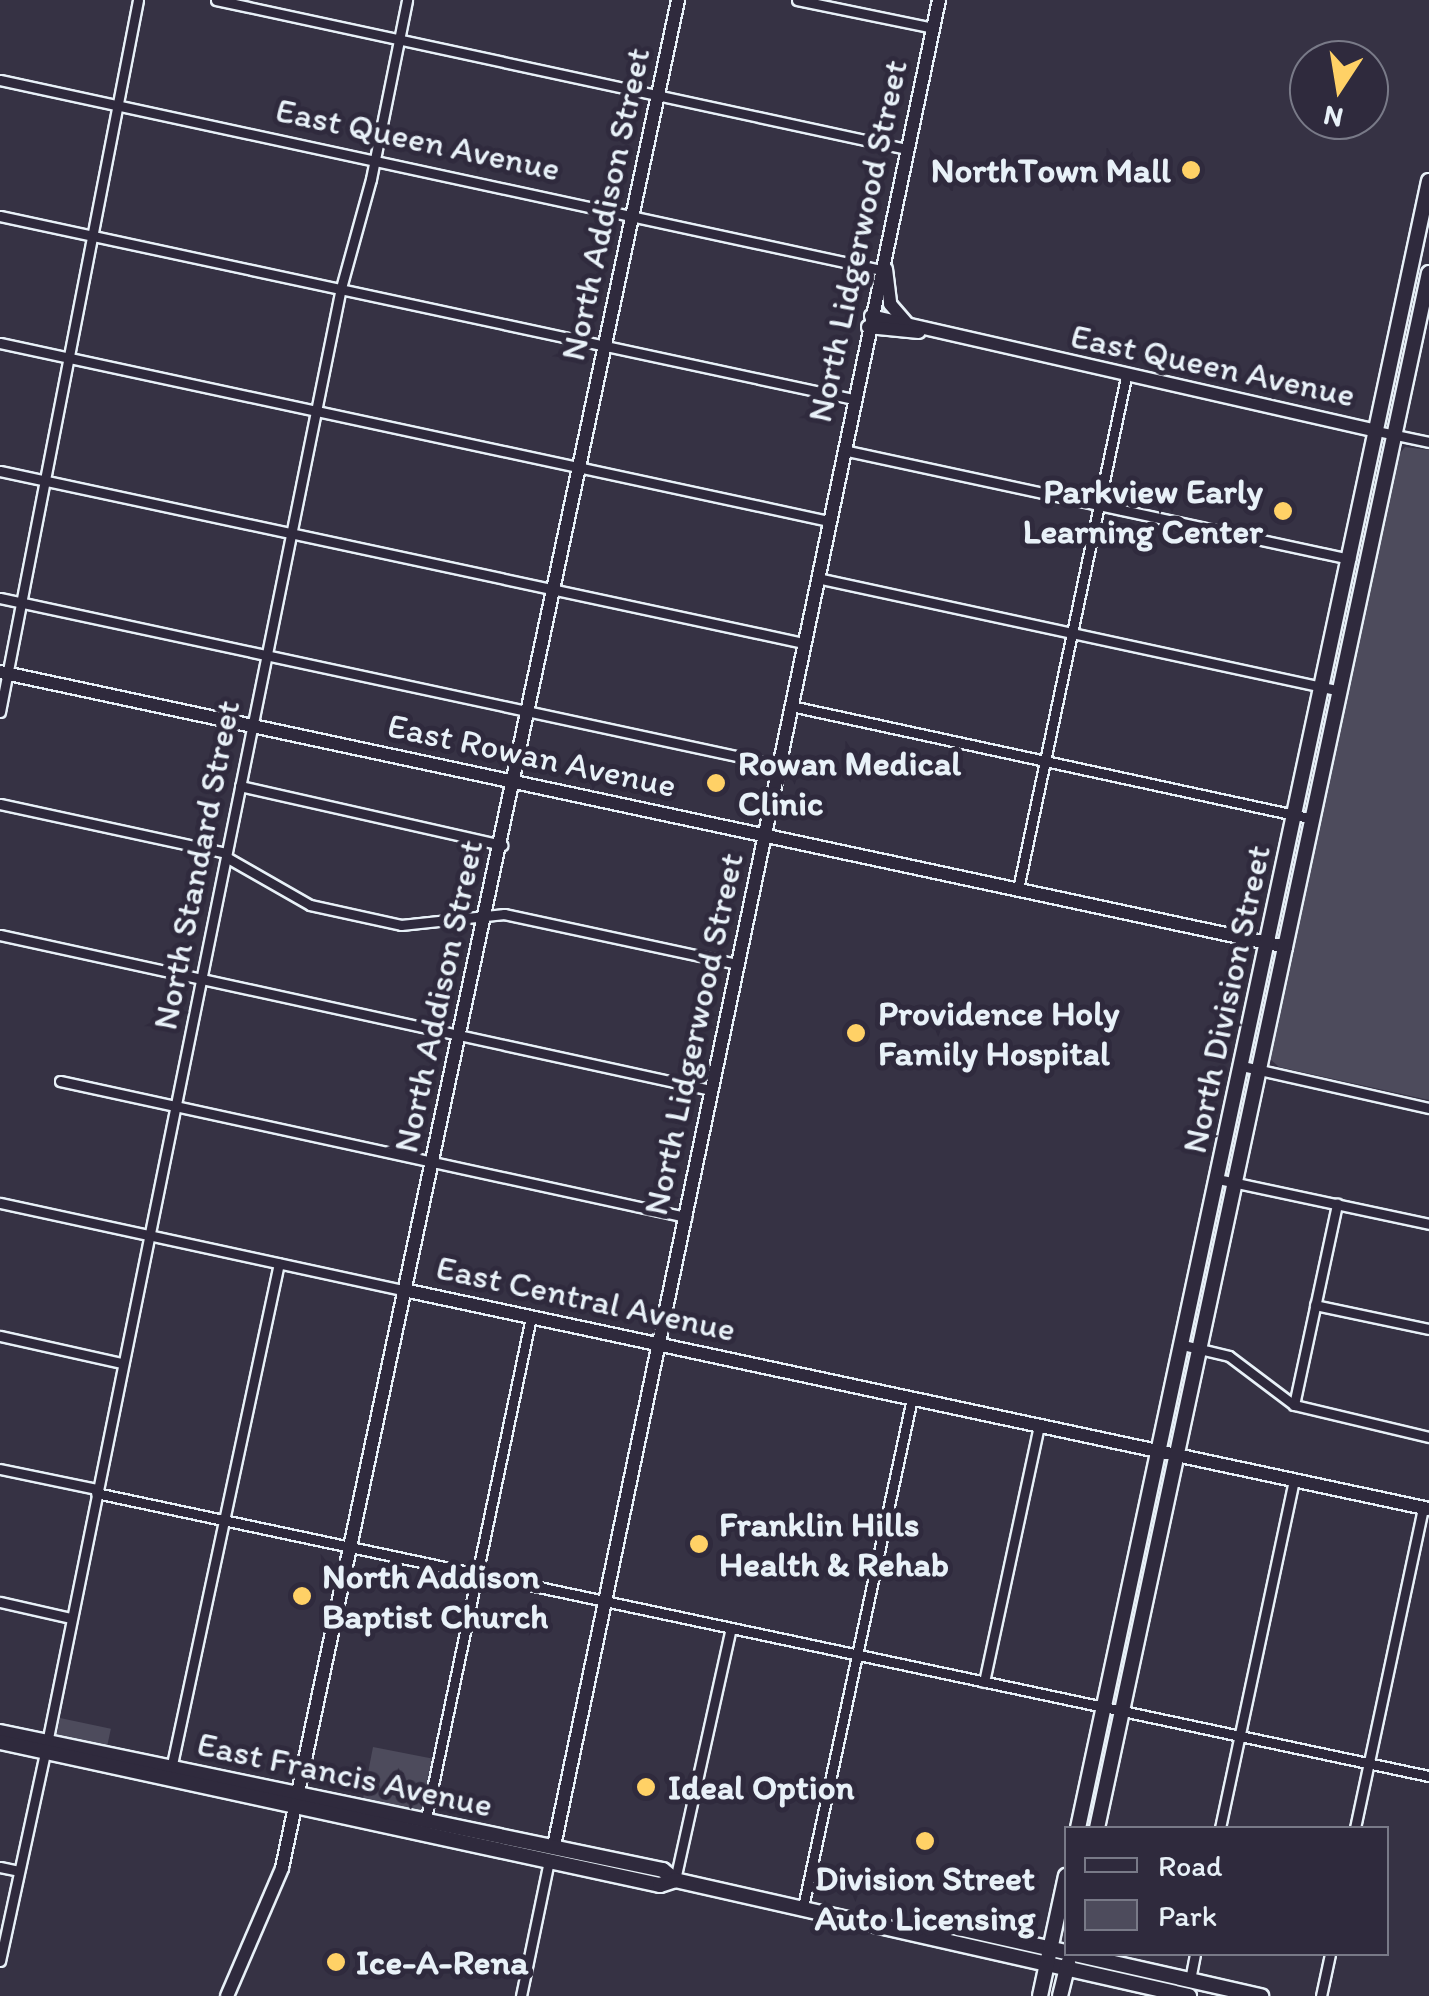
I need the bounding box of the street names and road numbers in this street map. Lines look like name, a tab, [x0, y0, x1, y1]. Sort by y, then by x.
street label: North Addison Street	[551, 44, 659, 364]
street label: North Lidgerwood Street	[798, 57, 916, 425]
street label: East Queen Avenue	[272, 88, 564, 190]
street label: East Queen Avenue	[1067, 314, 1359, 416]
street label: North Standard Street	[144, 697, 248, 1033]
street label: East Rowan Avenue	[386, 704, 678, 806]
street label: North Addison Street	[384, 836, 492, 1156]
street label: North Division Street	[1173, 841, 1279, 1157]
street label: North Lidgerwood Street	[634, 850, 752, 1218]
street label: East Central Avenue	[433, 1246, 739, 1350]
street label: East Francis Avenue	[194, 1722, 496, 1826]

